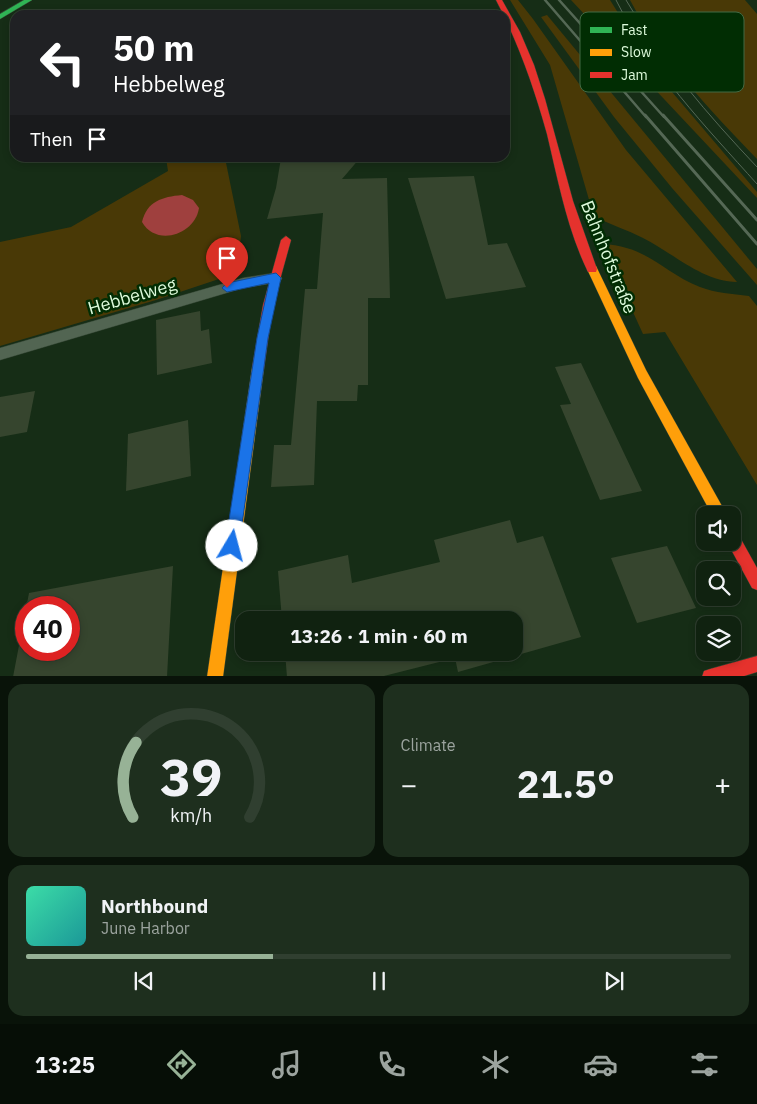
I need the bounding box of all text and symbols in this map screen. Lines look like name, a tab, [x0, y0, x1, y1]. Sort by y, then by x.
legend	[580, 12, 744, 92]
text: Fast	[621, 21, 647, 39]
text: 50 m	[113, 25, 195, 71]
icon: left	[30, 30, 95, 95]
text: Slow	[621, 43, 652, 61]
text: Jam	[621, 66, 648, 84]
text: Hebbelweg	[113, 69, 225, 98]
icon: arrive	[83, 125, 111, 153]
text: Then	[30, 127, 73, 151]
street label: Bahnhofstraße	[576, 197, 642, 317]
pin	[206, 237, 248, 288]
icon: arrive	[213, 244, 241, 272]
street label: Hebbelweg	[85, 272, 180, 320]
map controls	[696, 506, 741, 661]
button: sound	[696, 506, 741, 551]
position arrow	[205, 519, 257, 571]
button: search	[696, 561, 741, 606]
speed limit sign: 40	[15, 596, 80, 661]
button: layers	[696, 616, 741, 661]
text: 13:26 · 1 min · 60 m	[290, 624, 468, 648]
text: Climate	[401, 735, 456, 755]
text: 39	[160, 743, 222, 810]
text: 21.5°	[517, 759, 615, 808]
text: −	[401, 766, 417, 803]
text: +	[714, 766, 731, 803]
text: km/h	[170, 804, 212, 827]
text: Northbound	[101, 894, 208, 918]
text: June Harbor	[101, 918, 190, 938]
icon: previous	[130, 967, 158, 995]
icon: pause	[365, 967, 393, 995]
icon: next	[600, 967, 628, 995]
icon: directions	[164, 1047, 199, 1082]
icon: music	[269, 1047, 304, 1082]
icon: phone	[374, 1047, 409, 1082]
icon: climate	[478, 1047, 513, 1082]
icon: car	[583, 1047, 618, 1082]
icon: filters	[687, 1047, 722, 1082]
text: 13:25	[35, 1050, 95, 1079]

